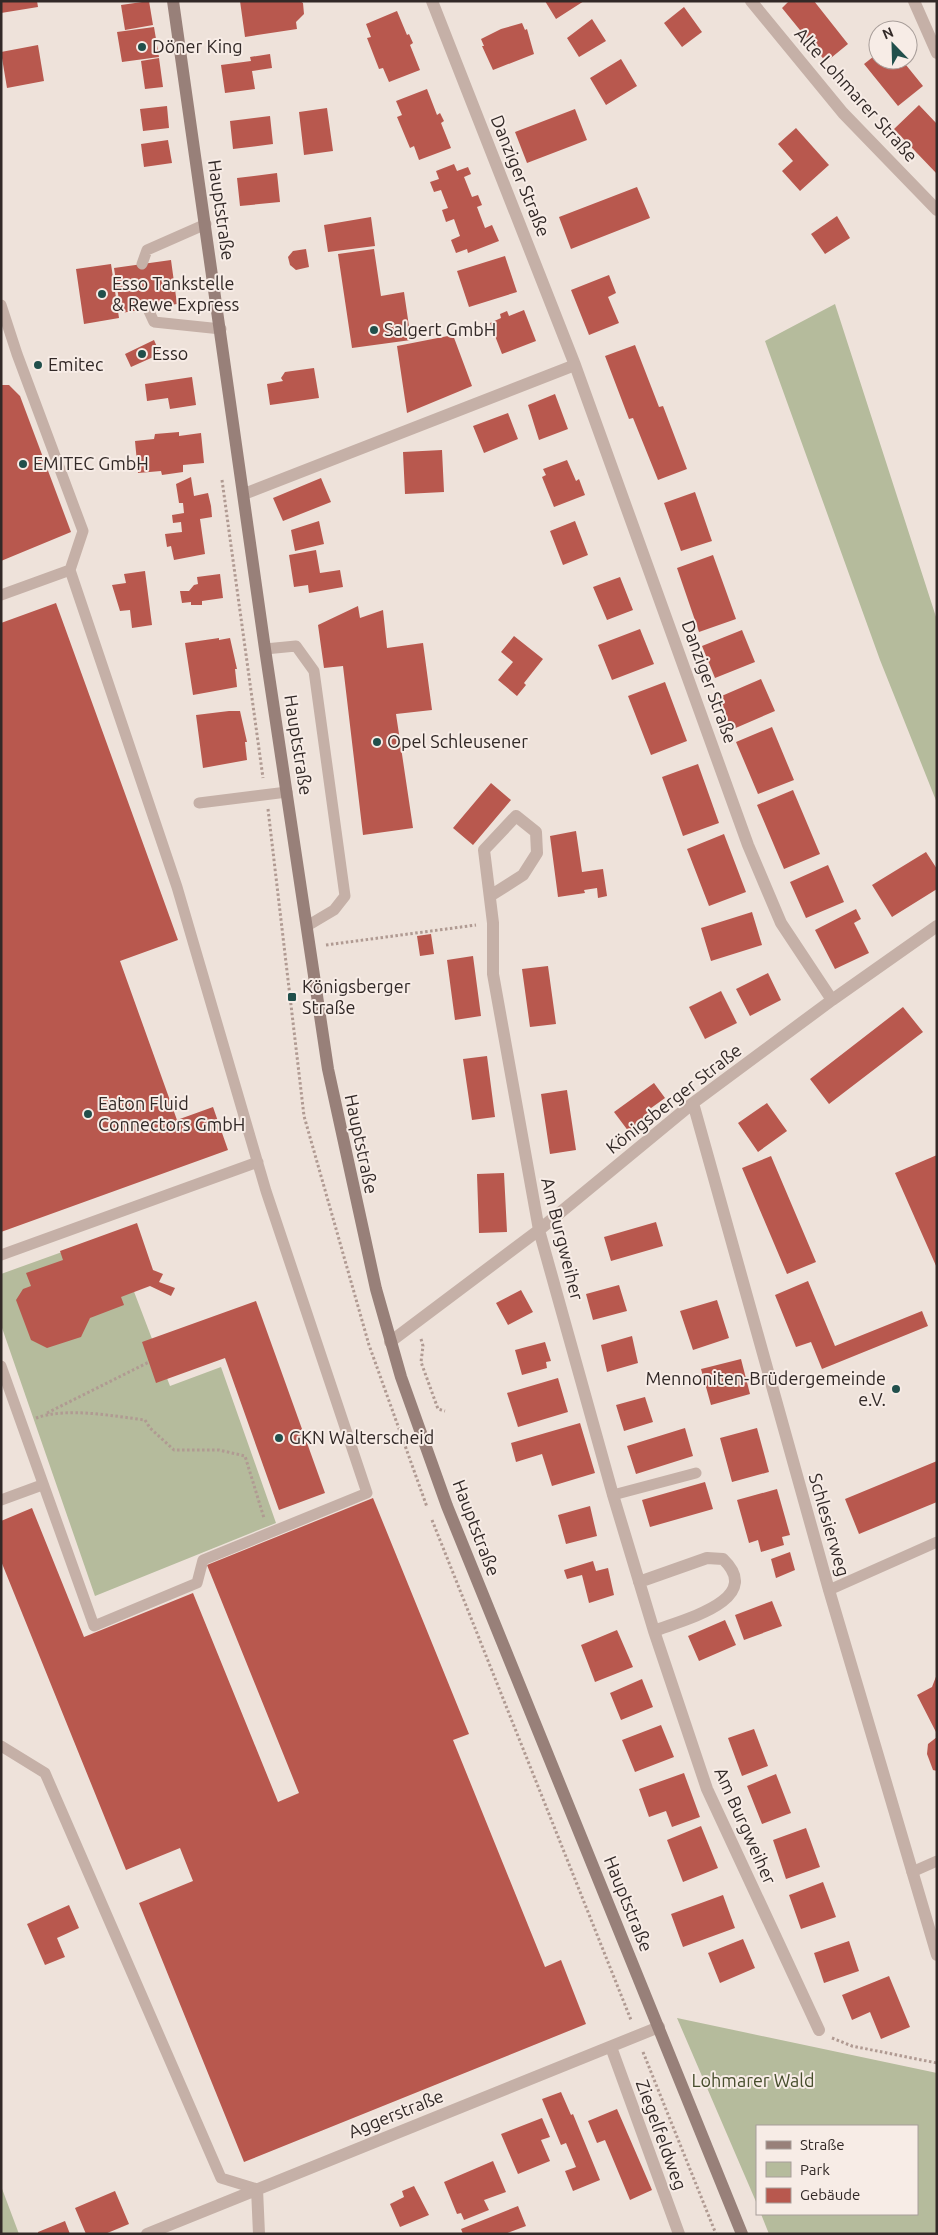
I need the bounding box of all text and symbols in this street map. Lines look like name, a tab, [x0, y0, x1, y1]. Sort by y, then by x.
north arrow	[868, 20, 918, 70]
street label: Alte Lohmarer Straße	[791, 23, 922, 165]
text: N	[880, 24, 896, 42]
place label: Döner King	[152, 36, 243, 56]
marker: Döner King	[136, 41, 148, 53]
street label: Danziger Straße	[487, 112, 554, 239]
street label: Hauptstraße	[205, 158, 239, 261]
place label: Esso Tankstelle & Rewe Express	[112, 273, 239, 314]
marker: Esso Tankstelle & Rewe Express	[96, 288, 108, 300]
place label: Salgert GmbH	[384, 319, 496, 339]
marker: Salgert GmbH	[368, 324, 380, 336]
place label: Esso	[152, 343, 188, 363]
marker: Esso	[136, 348, 148, 360]
place label: Emitec	[48, 354, 103, 374]
marker: Emitec	[32, 359, 44, 371]
place label: EMITEC GmbH	[33, 453, 149, 473]
marker: EMITEC GmbH	[17, 458, 29, 470]
street label: Danziger Straße	[678, 617, 741, 746]
street label: Hauptstraße	[281, 693, 317, 796]
place label: Opel Schleusener	[387, 731, 528, 751]
marker: Opel Schleusener	[371, 736, 383, 748]
place label: Königsberger Straße	[302, 976, 411, 1017]
marker: Königsberger Straße	[286, 991, 298, 1003]
street label: Königsberger Straße	[602, 1039, 745, 1157]
street label: Hauptstraße	[342, 1092, 382, 1195]
place label: Eaton Fluid Connectors GmbH	[98, 1093, 245, 1134]
marker: Eaton Fluid Connectors GmbH	[82, 1108, 94, 1120]
street label: Am Burgweiher	[538, 1175, 588, 1302]
place label: Mennoniten-Brüdergemeinde e.V.	[646, 1368, 886, 1409]
marker: Mennoniten-Brüdergemeinde e.V.	[890, 1383, 902, 1395]
place label: GKN Walterscheid	[289, 1427, 434, 1447]
marker: GKN Walterscheid	[273, 1432, 285, 1444]
street label: Schlesierweg	[806, 1471, 854, 1579]
street label: Hauptstraße	[449, 1477, 504, 1579]
street label: Am Burgweiher	[711, 1764, 781, 1887]
street label: Hauptstraße	[601, 1853, 657, 1954]
park label: Lohmarer Wald	[691, 2070, 815, 2090]
street label: Ziegelfeldweg	[633, 2077, 691, 2193]
street label: Aggerstraße	[345, 2085, 446, 2141]
legend	[756, 2125, 918, 2215]
text: Straße	[800, 2136, 844, 2153]
text: Park	[800, 2161, 830, 2178]
text: Gebäude	[800, 2186, 860, 2203]

